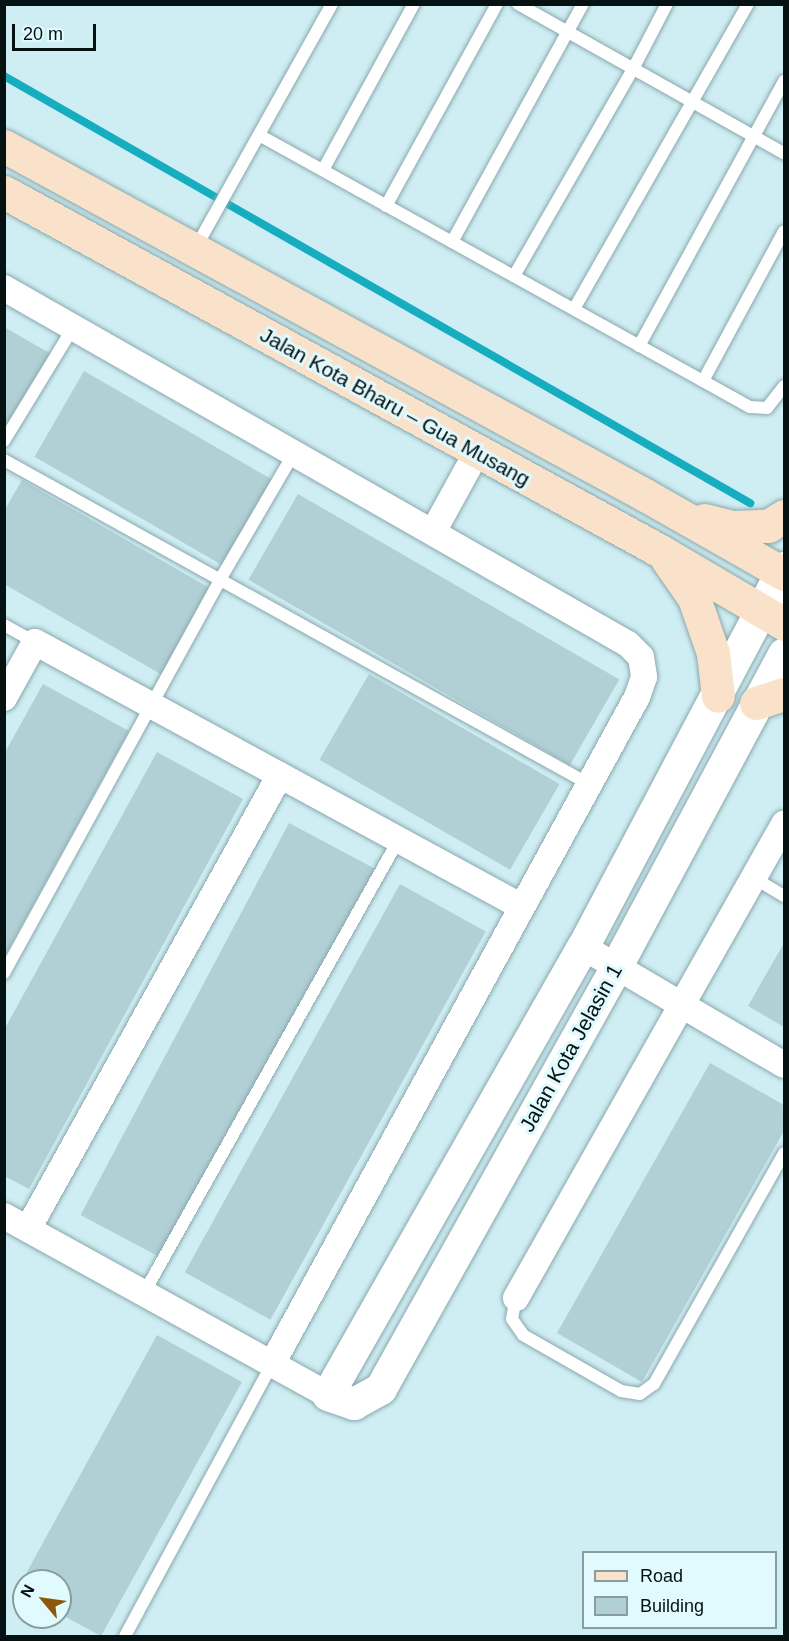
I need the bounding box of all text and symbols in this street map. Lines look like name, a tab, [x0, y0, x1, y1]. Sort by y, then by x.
scale bar	[15, 12, 99, 50]
text: 20 m	[23, 24, 63, 44]
street label: Jalan Kota Bharu – Gua Musang	[256, 322, 534, 492]
street label: Jalan Kota Jelasin 1	[514, 960, 628, 1136]
legend	[582, 1551, 777, 1629]
text: Road	[640, 1566, 683, 1586]
north arrow	[12, 1569, 72, 1629]
text: N	[17, 1582, 38, 1600]
text: Building	[640, 1596, 704, 1616]

